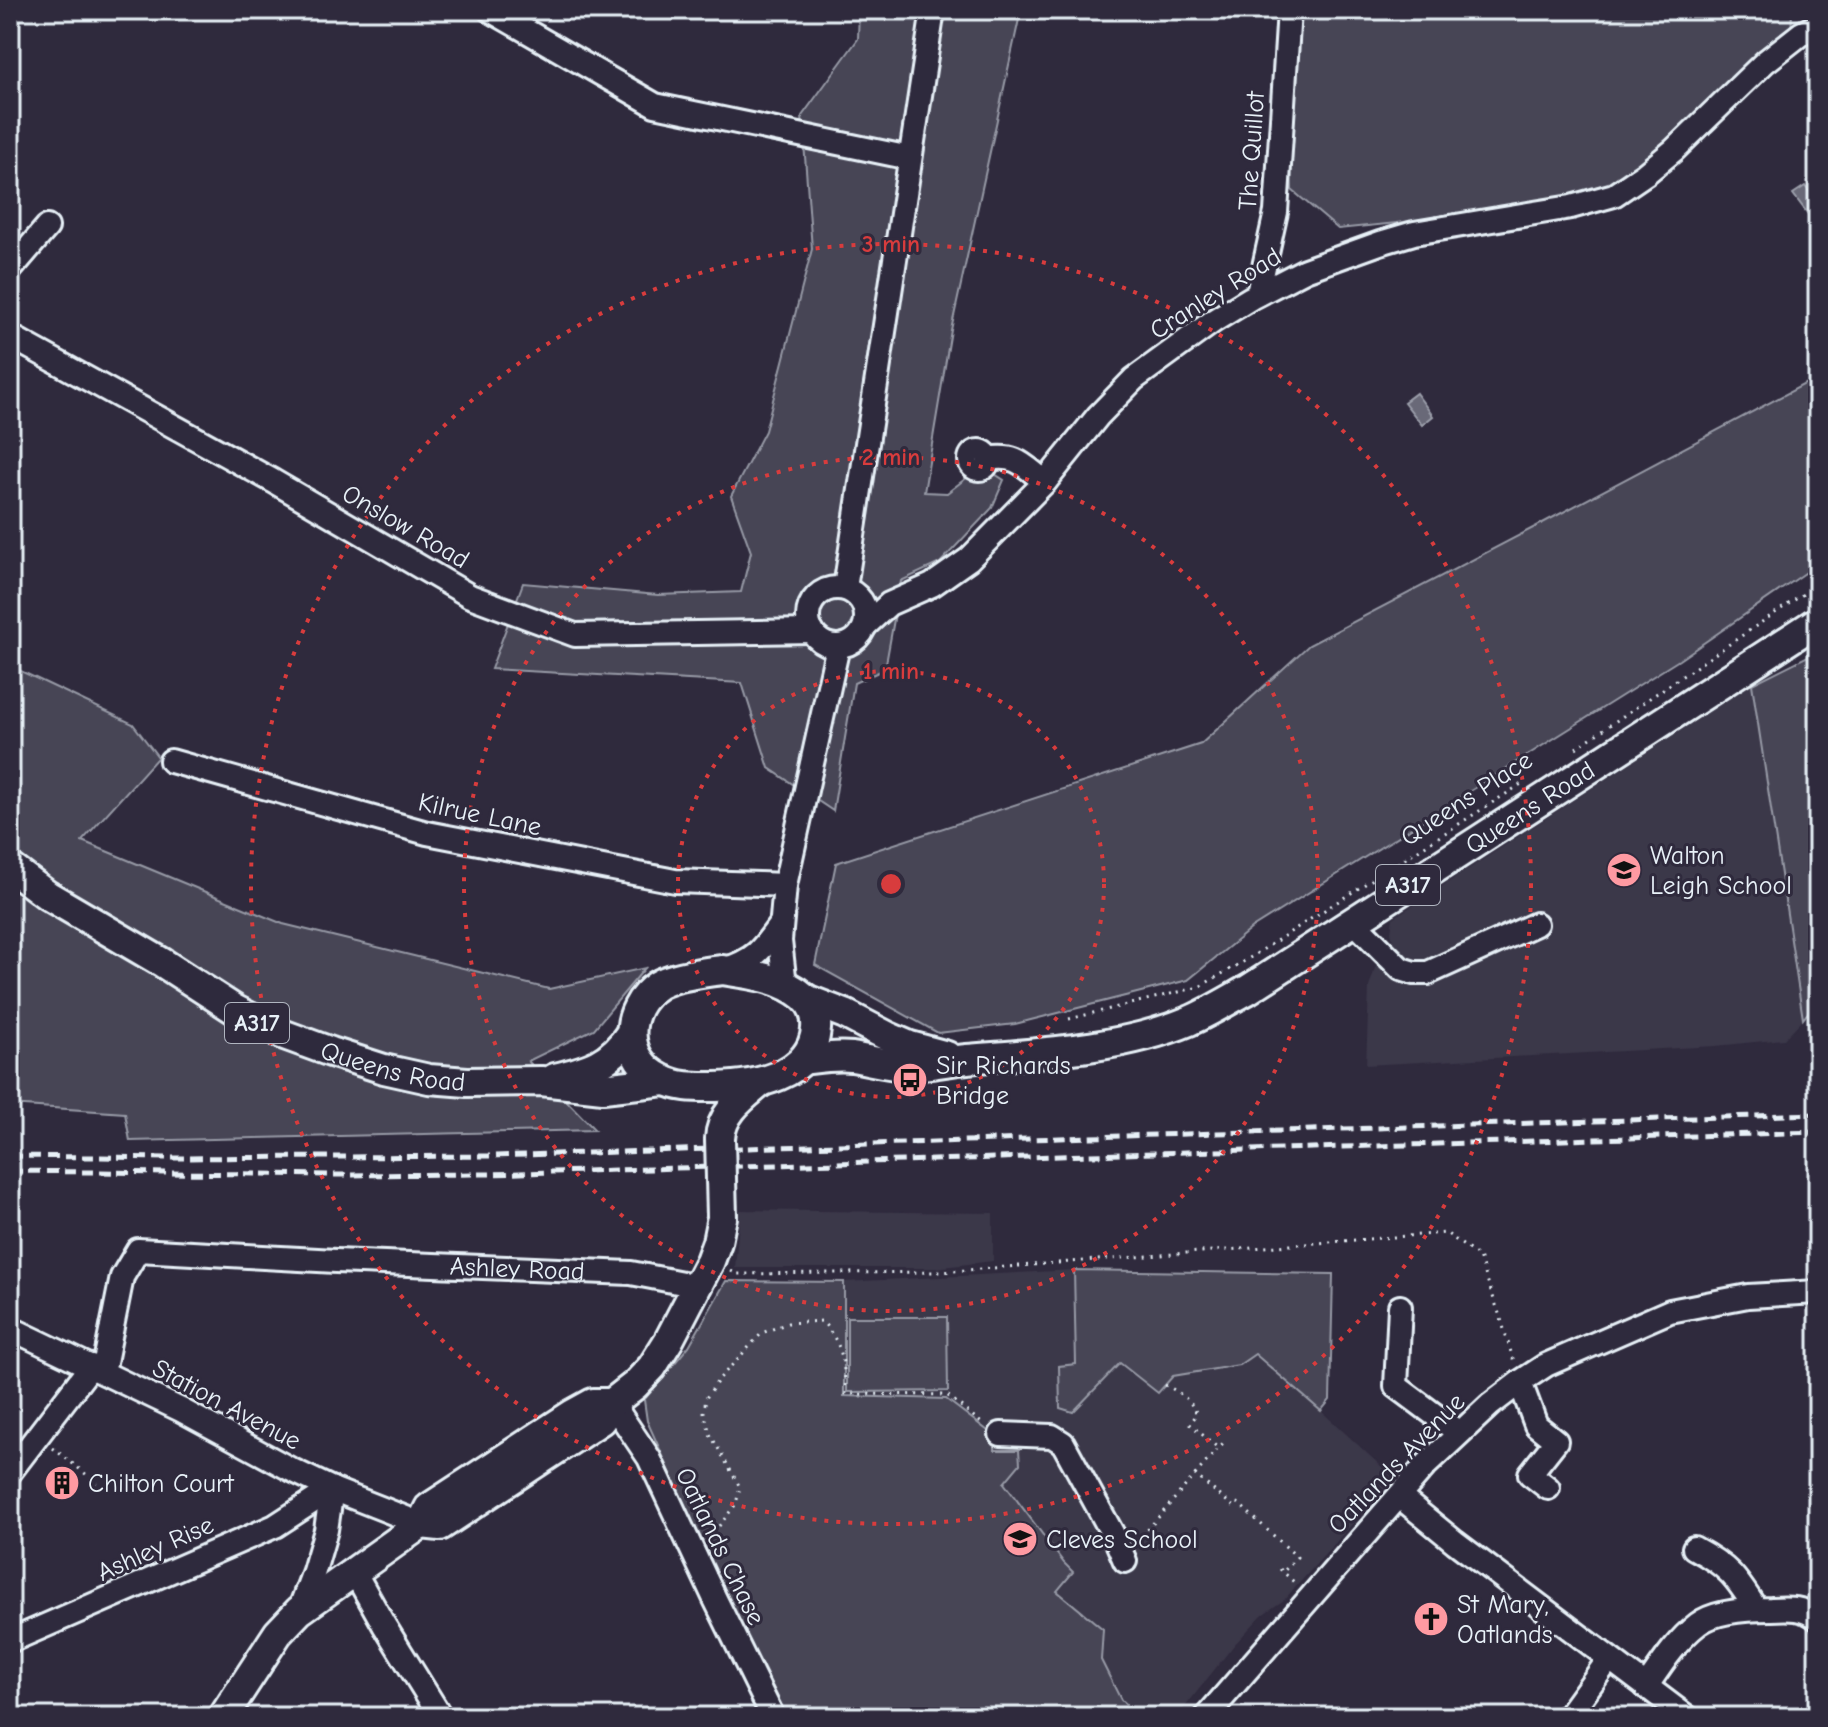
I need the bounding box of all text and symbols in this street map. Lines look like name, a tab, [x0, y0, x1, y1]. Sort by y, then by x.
street label: The Quillot	[1233, 89, 1271, 212]
text: 3 min	[862, 230, 920, 258]
street label: Cranley Road	[1145, 242, 1287, 346]
text: 2 min	[862, 443, 920, 471]
street label: Onslow Road	[337, 478, 474, 575]
text: 1 min	[863, 657, 919, 685]
street label: Queens Place	[1395, 745, 1538, 853]
street label: Queens Road	[1460, 756, 1601, 861]
street label: Kilrue Lane	[416, 787, 544, 843]
place label: Walton Leigh School	[1650, 841, 1792, 901]
school or university icon: Walton Leigh School	[1605, 851, 1643, 889]
road number: A317	[1376, 865, 1440, 905]
centre of rings	[877, 870, 905, 898]
road number: A317	[225, 1003, 289, 1043]
street label: Queens Road	[316, 1036, 466, 1098]
place label: Sir Richards Bridge	[936, 1051, 1071, 1111]
bus stop icon: Sir Richards Bridge	[891, 1061, 929, 1099]
street label: Ashley Road	[449, 1252, 585, 1287]
street label: Station Avenue	[147, 1353, 306, 1457]
street label: Oatlands Avenue	[1322, 1387, 1471, 1540]
street label: Oatlands Chase	[669, 1463, 771, 1630]
building icon: Chilton Court	[43, 1464, 81, 1502]
place label: Chilton Court	[88, 1469, 235, 1499]
street label: Ashley Rise	[93, 1510, 218, 1588]
school or university icon: Cleves School	[1001, 1520, 1039, 1558]
place label: Cleves School	[1046, 1525, 1198, 1555]
place label: St Mary, Oatlands	[1457, 1590, 1553, 1650]
church icon: St Mary, Oatlands	[1412, 1600, 1450, 1638]

